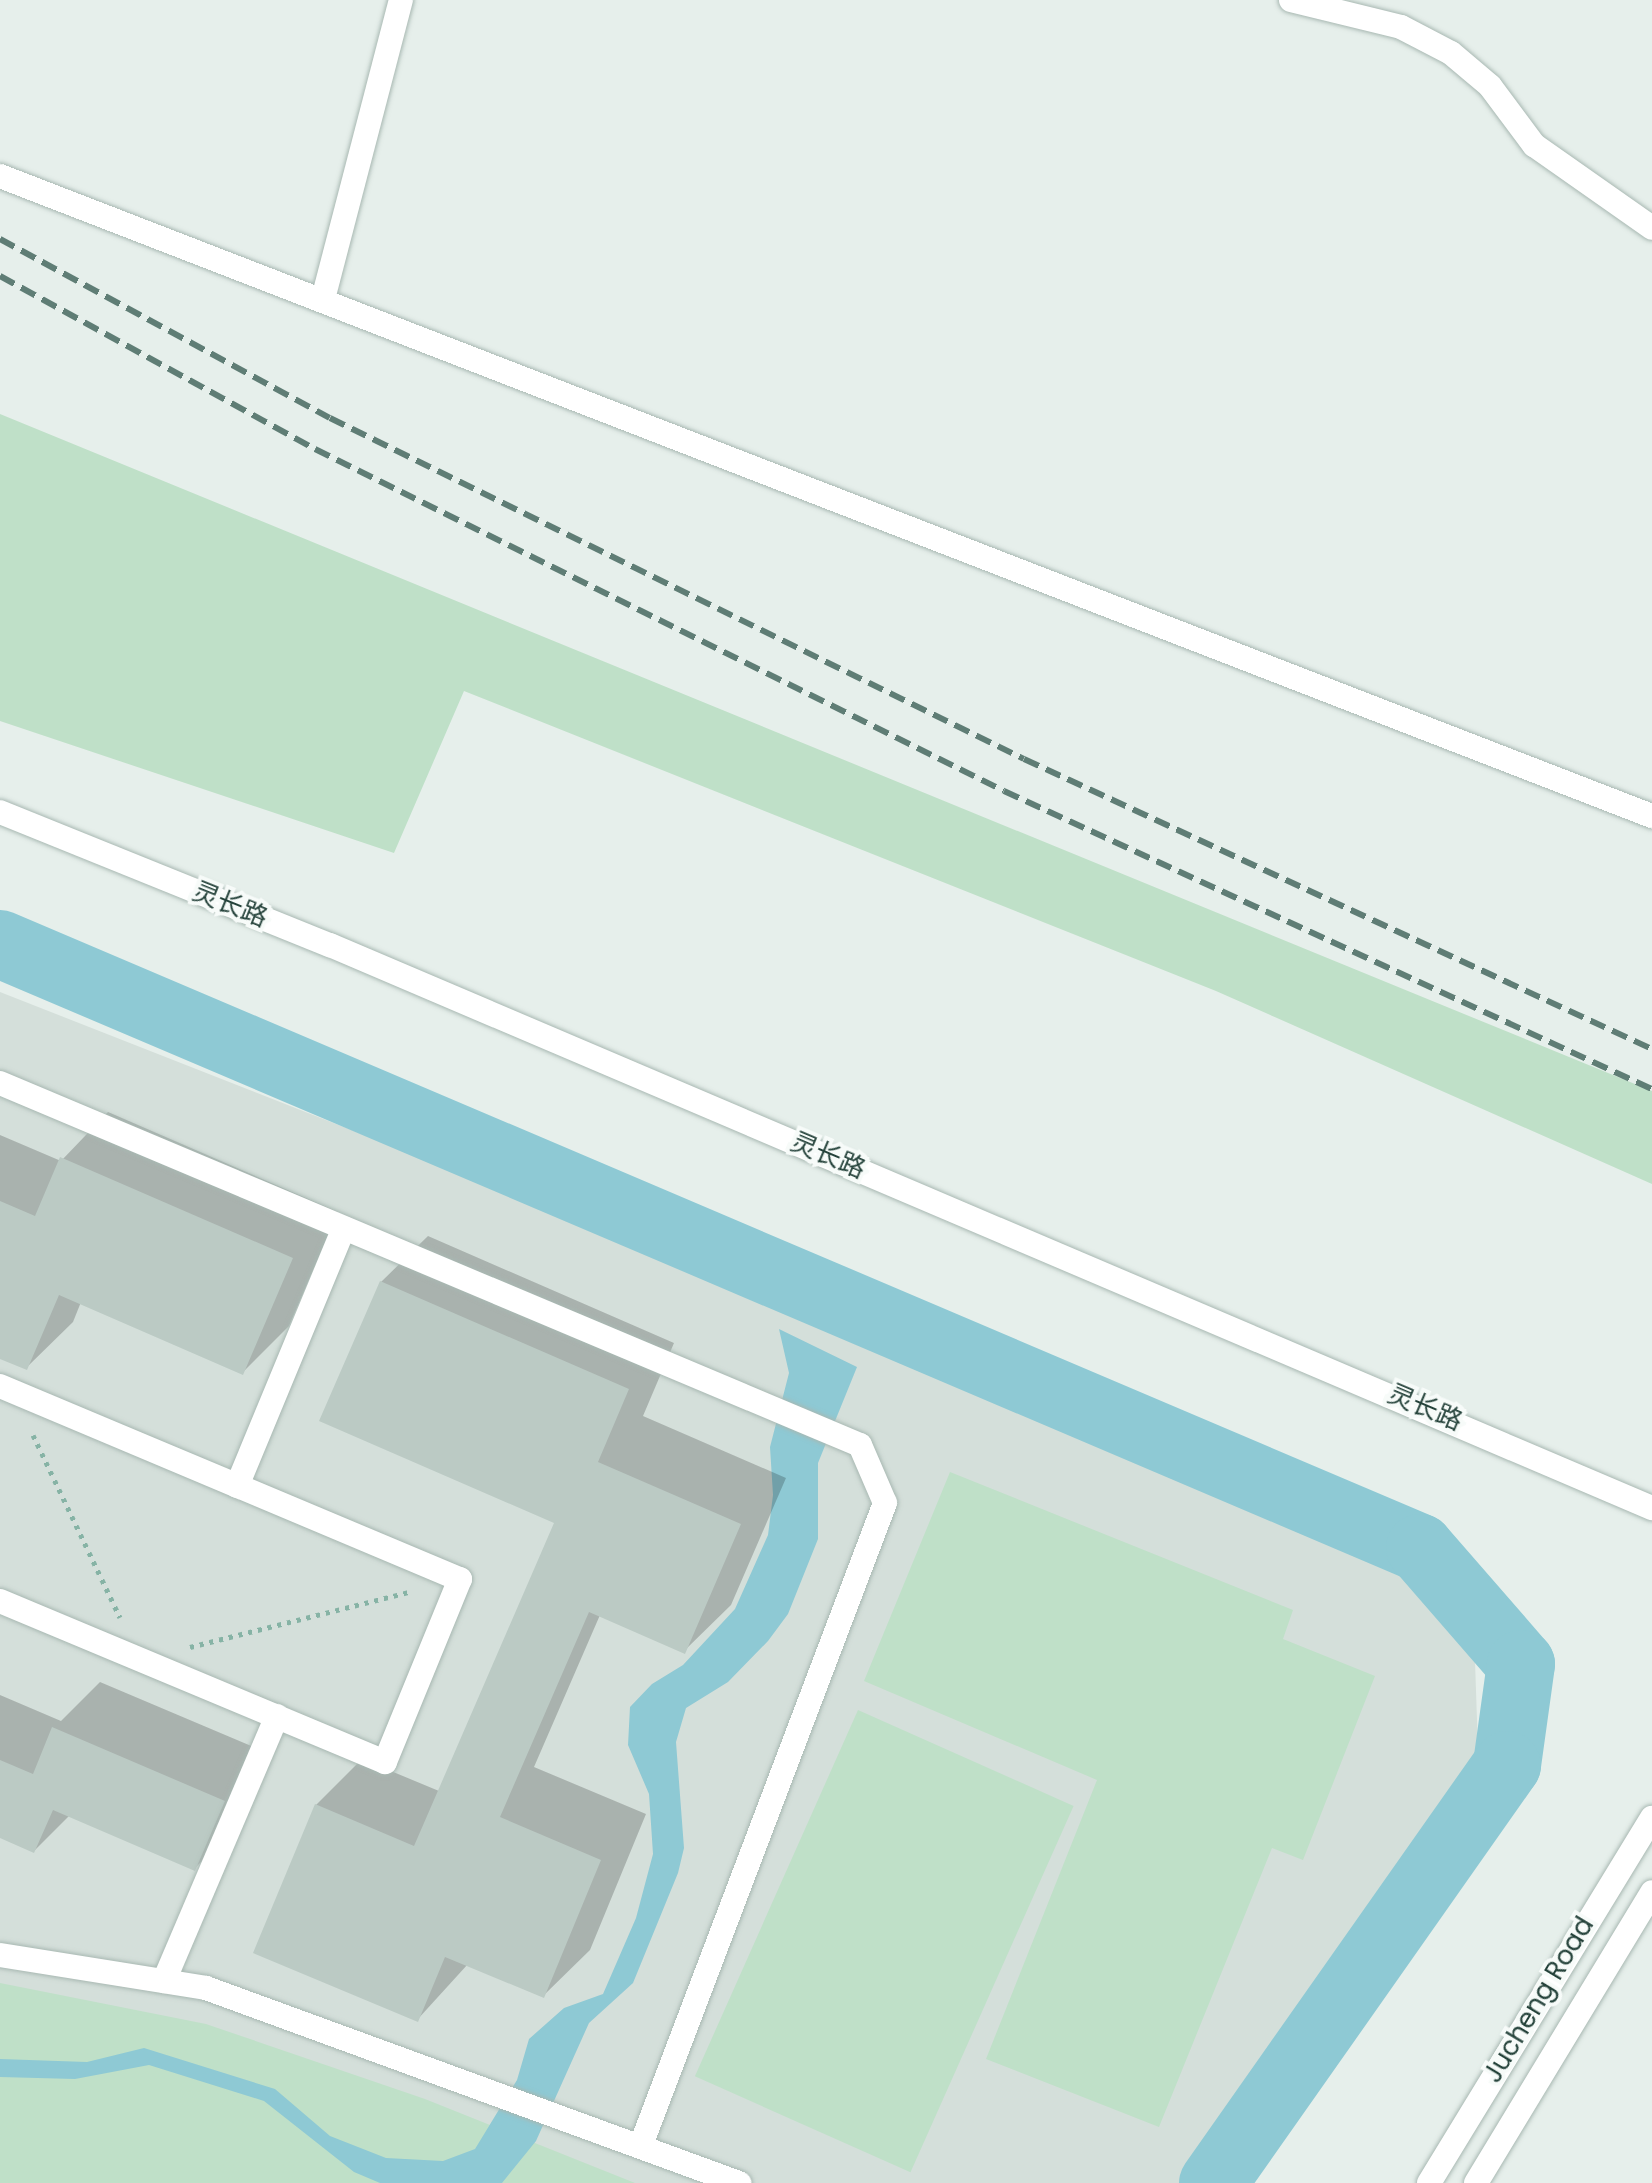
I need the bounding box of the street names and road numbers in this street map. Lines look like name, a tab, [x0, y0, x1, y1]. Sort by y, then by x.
street label: 灵长路	[188, 876, 272, 934]
street label: 灵长路	[786, 1126, 870, 1186]
street label: 灵长路	[1383, 1378, 1467, 1438]
street label: Jucheng Road	[1477, 1912, 1601, 2088]

